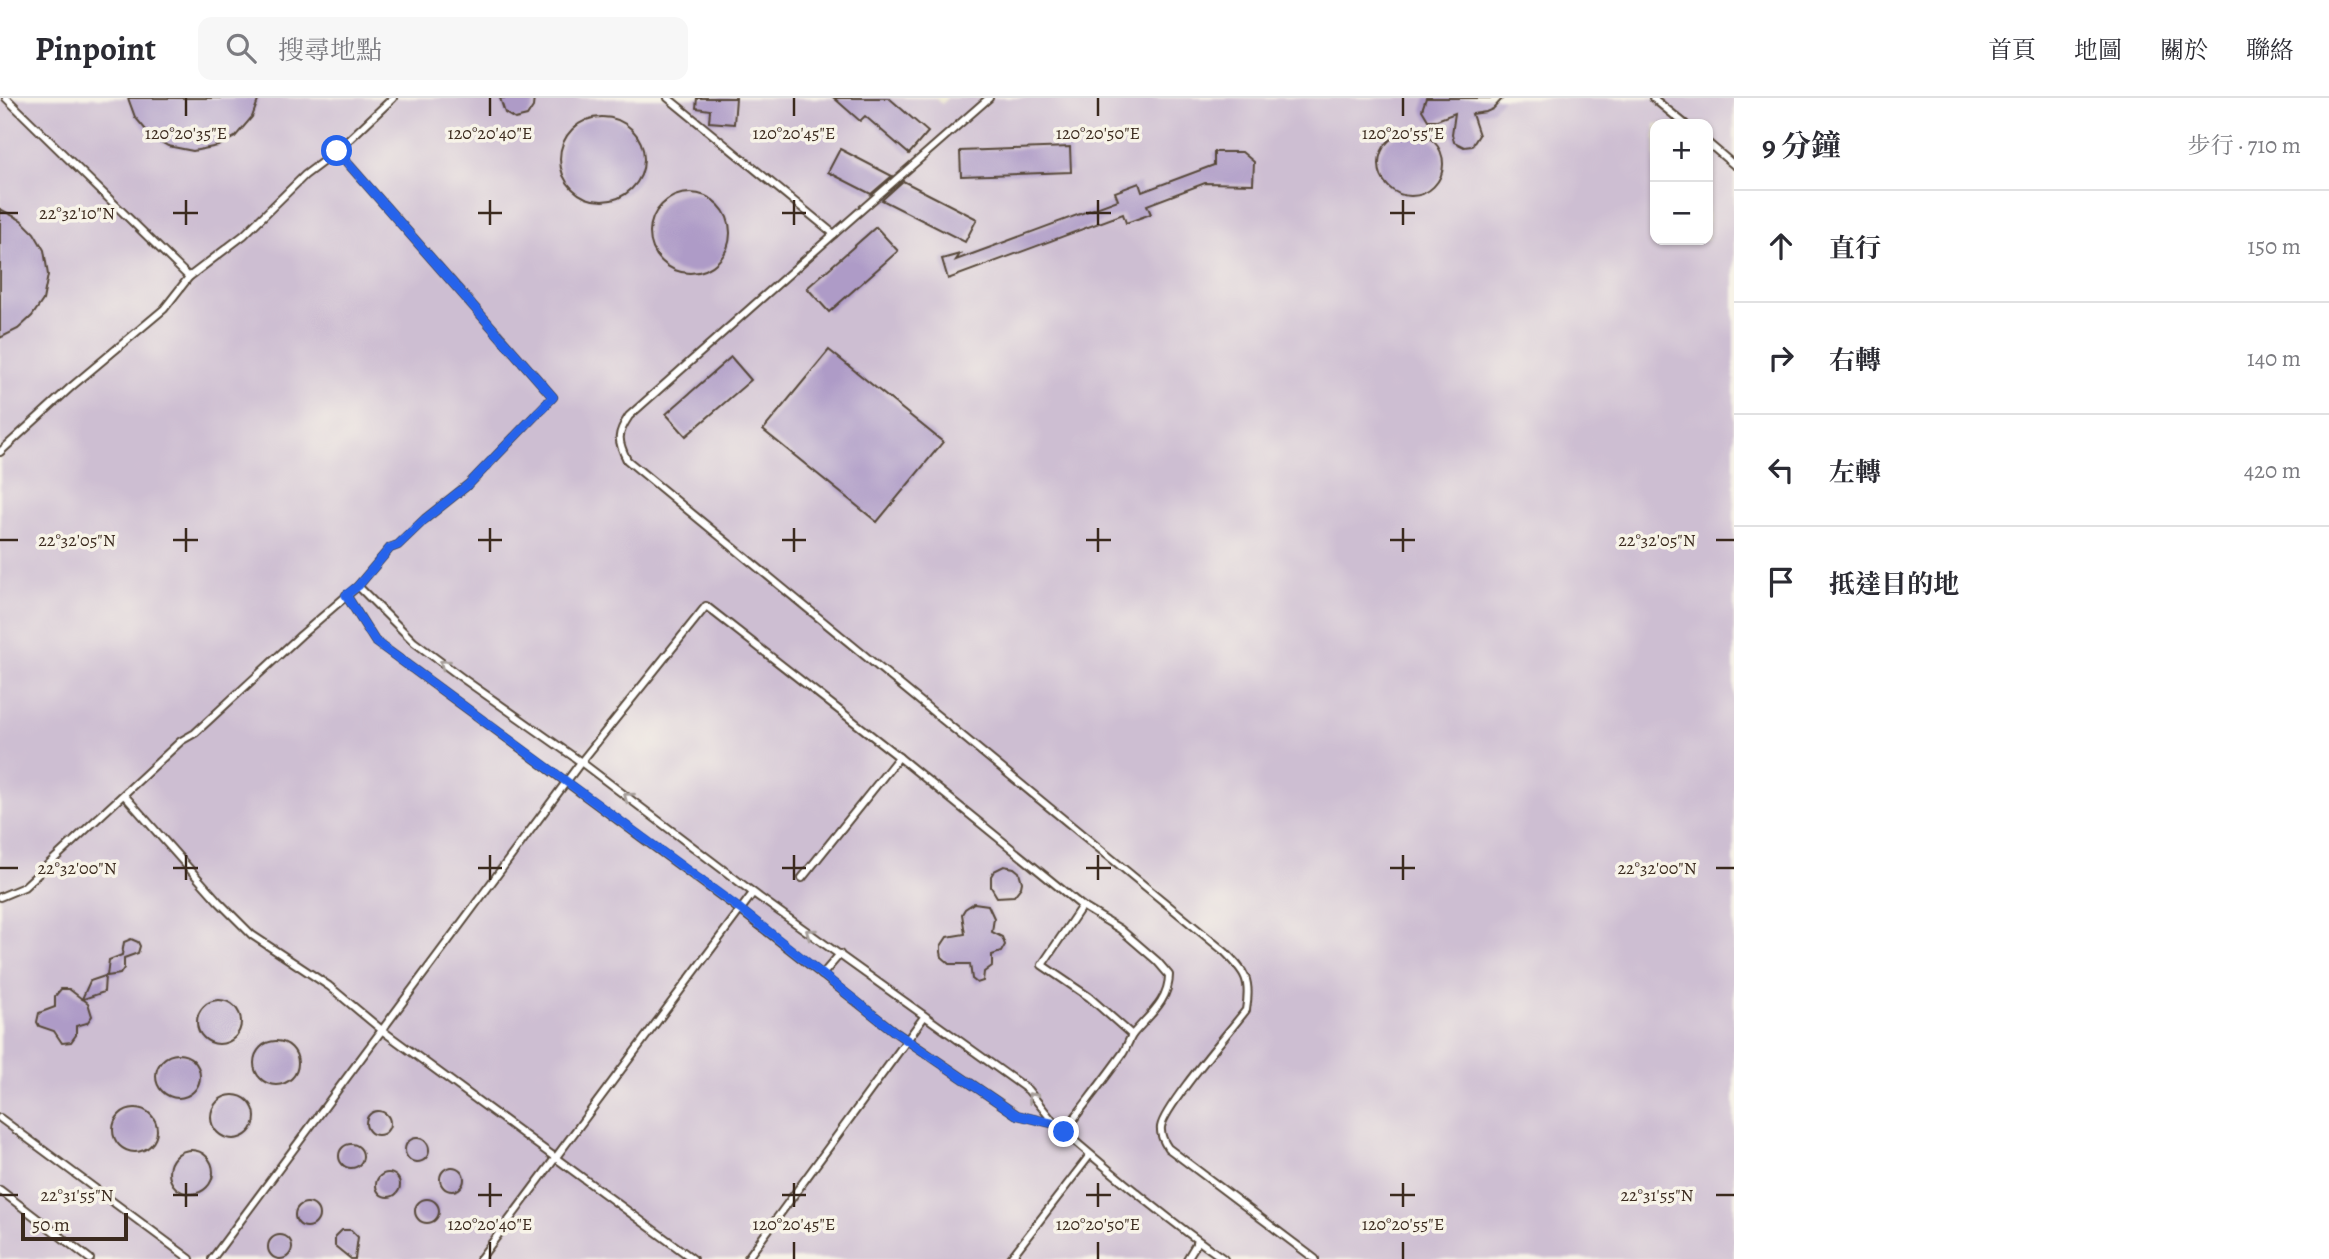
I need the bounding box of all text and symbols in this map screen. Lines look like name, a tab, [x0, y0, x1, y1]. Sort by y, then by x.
search box	[198, 17, 688, 80]
text: Pinpoint	[35, 26, 156, 71]
icon: search	[222, 29, 260, 67]
text: 搜尋地點	[278, 33, 382, 68]
text: 首頁	[1988, 34, 2036, 66]
text: 地圖	[2074, 34, 2122, 66]
text: 關於	[2160, 34, 2208, 66]
text: 聯絡	[2246, 34, 2294, 66]
map controls	[1650, 119, 1713, 245]
button: +	[1650, 119, 1713, 182]
text: 120°20'35"E	[145, 121, 227, 145]
text: 120°20'40"E	[448, 121, 532, 145]
text: 120°20'45"E	[753, 121, 835, 145]
text: 120°20'50"E	[1056, 121, 1140, 145]
text: 120°20'55"E	[1362, 121, 1444, 145]
text: 9 分鐘	[1762, 126, 1841, 166]
text: 步行 · 710 m	[2188, 130, 2301, 161]
route start	[321, 135, 352, 166]
button: −	[1650, 182, 1713, 245]
text: 22°32'10"N	[39, 201, 115, 225]
icon: ahead	[1762, 227, 1800, 265]
text: 直行	[1829, 231, 1881, 266]
text: 150 m	[2247, 231, 2301, 262]
icon: right	[1762, 339, 1800, 377]
text: 右轉	[1829, 343, 1881, 378]
text: 140 m	[2247, 343, 2301, 374]
icon: left	[1762, 451, 1800, 489]
text: 左轉	[1829, 455, 1881, 490]
text: 420 m	[2244, 455, 2301, 486]
text: 22°32'05"N	[38, 528, 116, 552]
text: 22°32'05"N	[1618, 528, 1696, 552]
icon: arrive	[1762, 563, 1800, 601]
text: 抵達目的地	[1829, 567, 1959, 602]
one-way arrow	[439, 660, 451, 672]
one-way arrow	[623, 793, 636, 805]
text: 22°32'00"N	[37, 856, 117, 880]
text: 22°32'00"N	[1617, 856, 1697, 880]
one-way arrow	[806, 929, 818, 941]
one-way arrow	[1028, 1092, 1041, 1105]
route end	[1048, 1116, 1079, 1147]
text: 22°31'55"N	[40, 1183, 114, 1207]
text: 22°31'55"N	[1620, 1183, 1694, 1207]
scale bar	[21, 1210, 128, 1242]
text: 50 m	[32, 1212, 70, 1238]
text: 120°20'40"E	[448, 1212, 532, 1236]
text: 120°20'45"E	[753, 1212, 835, 1236]
text: 120°20'50"E	[1056, 1212, 1140, 1236]
text: 120°20'55"E	[1362, 1212, 1444, 1236]

